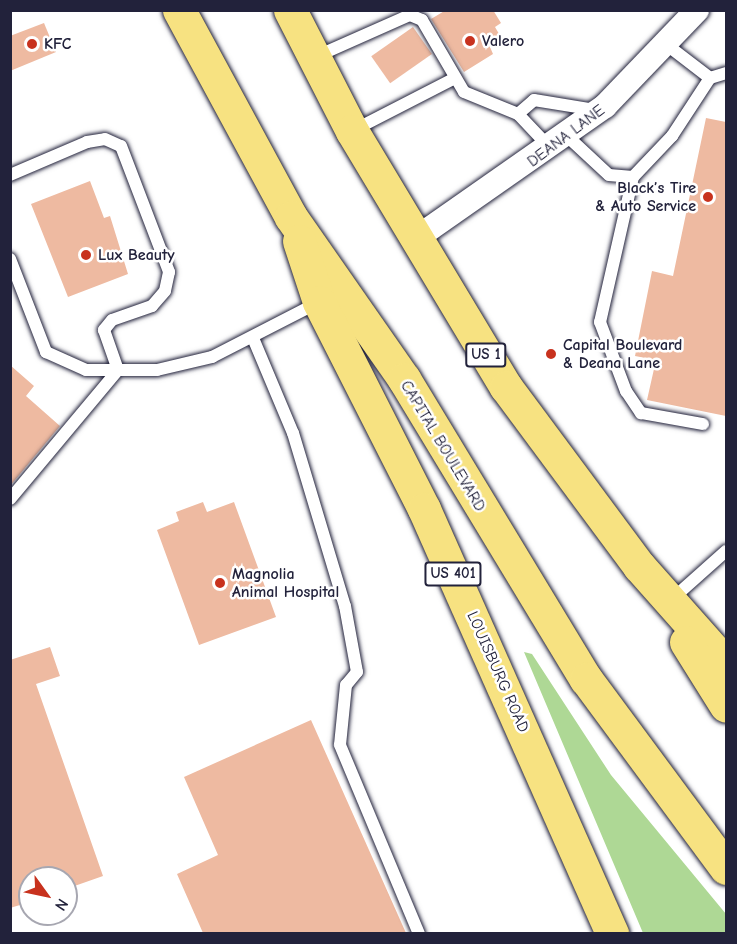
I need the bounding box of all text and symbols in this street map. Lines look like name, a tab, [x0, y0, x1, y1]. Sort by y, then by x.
place label: Valero	[482, 31, 524, 51]
place label: KFC	[44, 34, 71, 54]
marker: Valero	[463, 34, 477, 48]
marker: KFC	[25, 37, 39, 51]
street label: DEANA LANE	[524, 101, 608, 171]
place label: Black’s Tire & Auto Service	[595, 178, 696, 216]
marker: Black’s Tire & Auto Service	[701, 190, 715, 204]
place label: Lux Beauty	[98, 245, 175, 265]
marker: Lux Beauty	[79, 248, 93, 262]
place label: Capital Boulevard & Deana Lane	[563, 335, 682, 373]
road number: US 1	[465, 343, 507, 367]
marker: Capital Boulevard & Deana Lane	[544, 347, 558, 361]
street label: CAPITAL BOULEVARD	[396, 377, 490, 515]
road number: US 401	[423, 562, 483, 586]
place label: Magnolia Animal Hospital	[232, 564, 339, 602]
marker: Magnolia Animal Hospital	[213, 576, 227, 590]
street label: LOUISBURG ROAD	[463, 609, 533, 735]
north arrow	[18, 866, 78, 926]
text: N	[51, 895, 72, 914]

